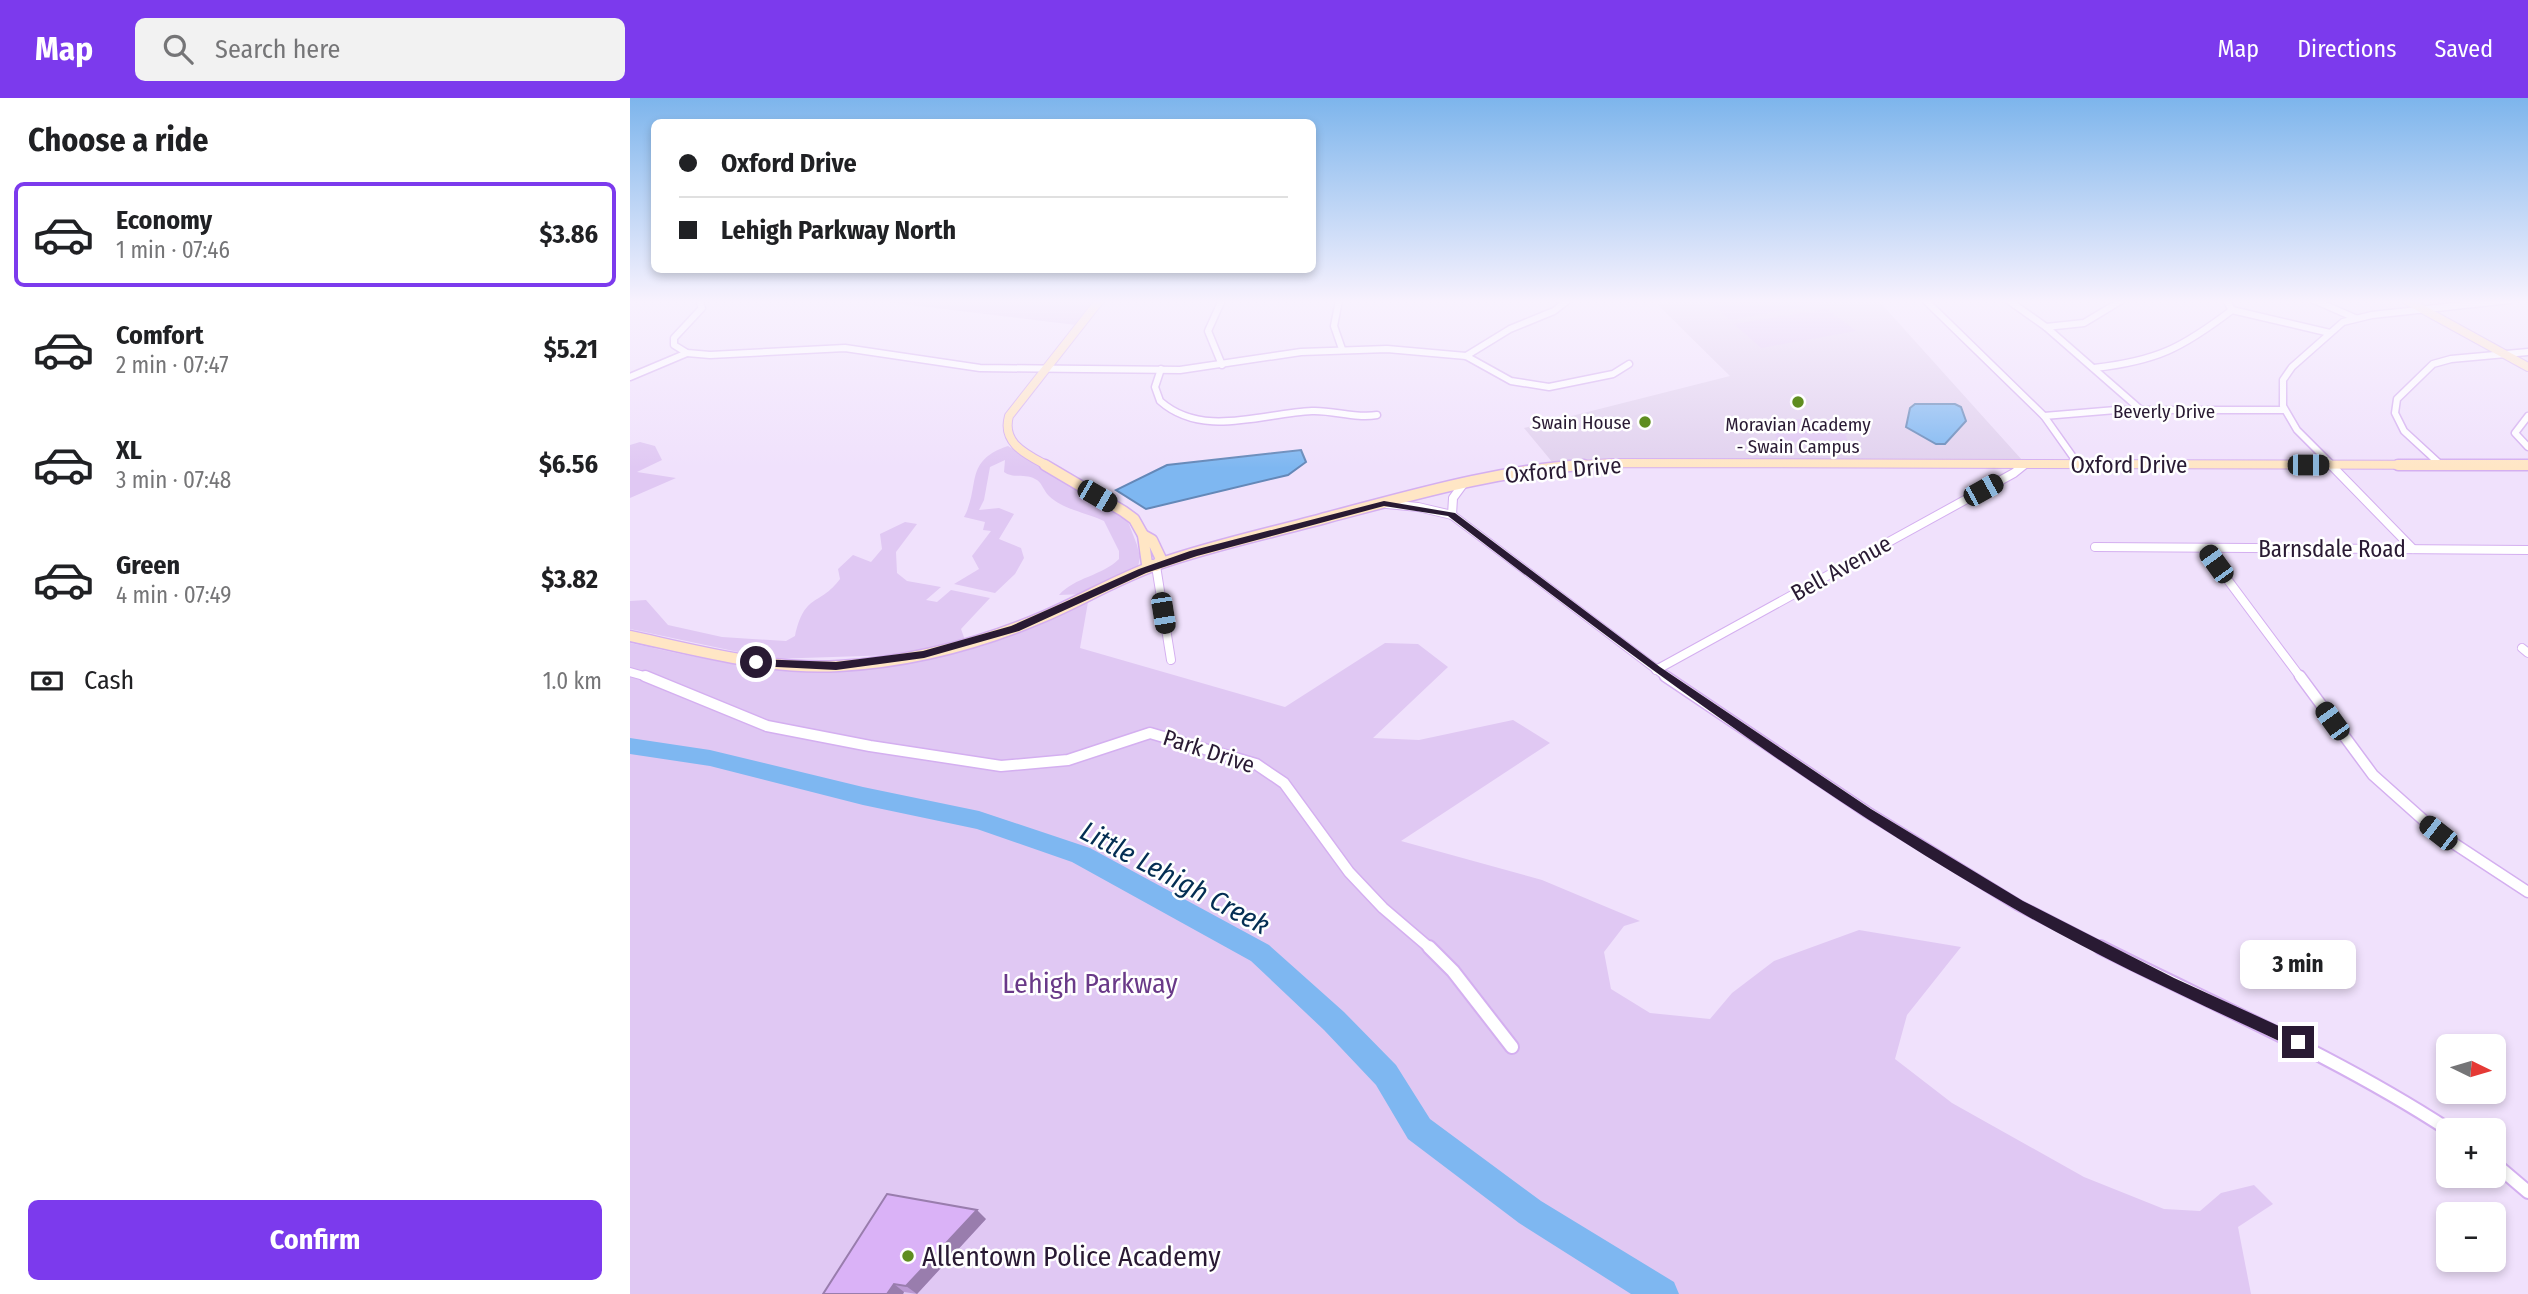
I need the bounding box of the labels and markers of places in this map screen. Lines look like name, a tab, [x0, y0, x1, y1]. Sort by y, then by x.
marker: Moravian Academy - Swain Campus	[1790, 394, 1806, 410]
place label: Swain House	[1532, 411, 1631, 434]
place label: Moravian Academy - Swain Campus	[1725, 413, 1871, 458]
marker: Swain House	[1637, 414, 1653, 430]
place label: Allentown Police Academy	[922, 1240, 1221, 1273]
marker: Allentown Police Academy	[900, 1248, 916, 1264]

